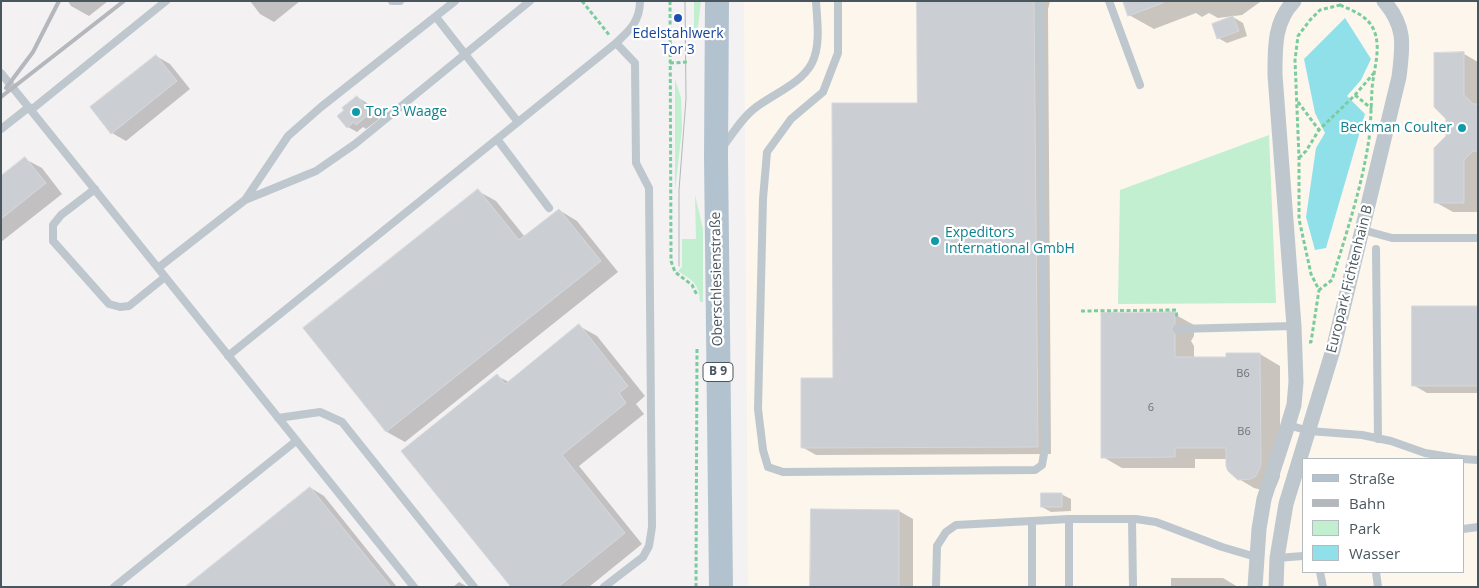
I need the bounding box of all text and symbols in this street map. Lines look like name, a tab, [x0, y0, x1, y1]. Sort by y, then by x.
marker: Edelstahlwerk Tor 3	[672, 12, 684, 24]
place label: Edelstahlwerk Tor 3	[632, 26, 724, 58]
place label: Tor 3 Waage	[366, 104, 447, 120]
marker: Tor 3 Waage	[350, 106, 362, 118]
place label: Beckman Coulter	[1340, 120, 1452, 136]
marker: Beckman Coulter	[1456, 122, 1468, 134]
street label: Europark Fichtenhain B	[1323, 203, 1377, 355]
street label: Oberschlesienstraße	[707, 211, 727, 347]
place label: Expeditors International GmbH	[945, 225, 1075, 258]
marker: Expeditors International GmbH	[929, 235, 941, 247]
road number: B 9	[703, 362, 733, 382]
house number: B6	[1236, 367, 1250, 381]
house number: 6	[1148, 401, 1154, 415]
house number: B6	[1237, 425, 1251, 439]
legend	[1302, 458, 1464, 573]
text: Straße	[1349, 468, 1395, 488]
text: Bahn	[1349, 493, 1385, 513]
text: Park	[1349, 518, 1380, 538]
text: Wasser	[1349, 543, 1400, 563]

